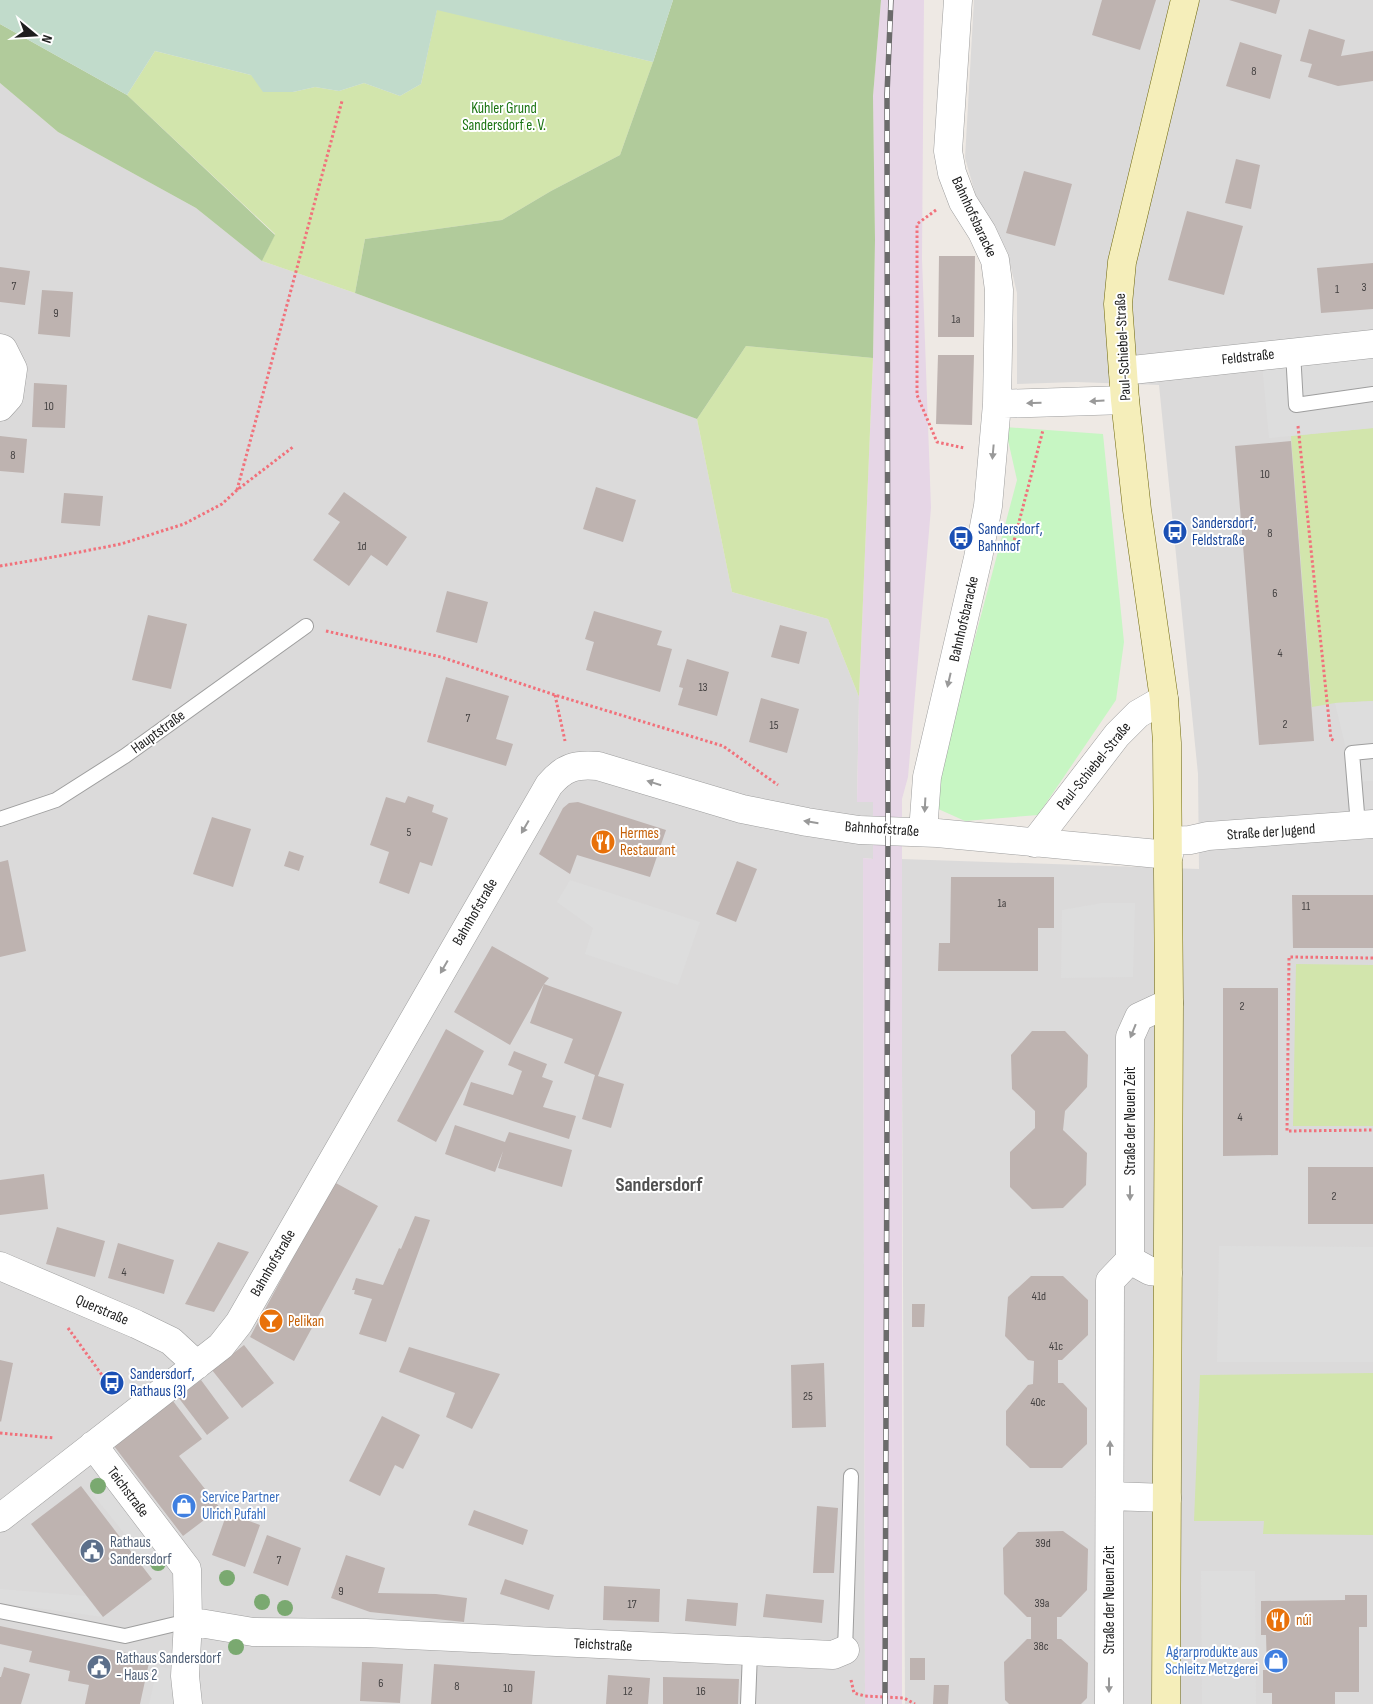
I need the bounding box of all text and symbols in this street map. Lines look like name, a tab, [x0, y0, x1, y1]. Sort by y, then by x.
north arrow	[10, 10, 60, 60]
text: N	[38, 33, 56, 45]
house number: 8	[1251, 64, 1257, 79]
park label: Kühler Grund Sandersdorf e. V.	[462, 99, 546, 135]
street label: Bahnhofsbaracke	[947, 174, 1001, 260]
house number: 7	[12, 279, 17, 294]
house number: 3	[1361, 280, 1367, 295]
house number: 1	[1335, 282, 1340, 297]
street label: Paul-Schiebel-Straße	[1111, 293, 1135, 401]
house number: 9	[53, 306, 59, 321]
house number: 1a	[952, 312, 961, 327]
street label: Feldstraße	[1221, 345, 1275, 369]
one-way arrow	[1089, 397, 1105, 405]
house number: 10	[44, 399, 54, 414]
one-way arrow	[1025, 399, 1041, 407]
one-way arrow	[989, 445, 997, 461]
house number: 8	[10, 448, 16, 463]
house number: 10	[1260, 467, 1270, 482]
place label: Sandersdorf, Feldstraße	[1192, 514, 1257, 550]
bus stop icon: Sandersdorf, Feldstraße	[1162, 519, 1188, 545]
place label: Sandersdorf, Bahnhof	[978, 520, 1043, 556]
bus stop icon: Sandersdorf, Bahnhof	[948, 525, 974, 551]
house number: 8	[1267, 526, 1273, 541]
house number: 1d	[357, 539, 367, 554]
street label: Bahnhofsbaracke	[945, 574, 983, 664]
house number: 6	[1272, 586, 1278, 601]
house number: 4	[1277, 646, 1283, 661]
one-way arrow	[945, 673, 953, 688]
house number: 13	[698, 680, 708, 695]
street label: Hauptstraße	[127, 706, 189, 758]
house number: 7	[466, 711, 471, 726]
house number: 2	[1283, 717, 1288, 732]
house number: 15	[769, 718, 779, 733]
street label: Paul-Schiebel-Straße	[1053, 718, 1135, 814]
one-way arrow	[646, 778, 661, 786]
one-way arrow	[920, 797, 928, 813]
street label: Bahnhofstraße	[844, 817, 920, 841]
one-way arrow	[803, 818, 819, 826]
street label: Straße der Jugend	[1226, 819, 1316, 845]
one-way arrow	[520, 820, 529, 833]
place label: Hermes Restaurant	[620, 824, 676, 860]
house number: 5	[407, 825, 412, 840]
restaurant icon: Hermes Restaurant	[590, 829, 616, 855]
street label: Bahnhofstraße	[448, 875, 502, 949]
house number: 1a	[998, 896, 1007, 911]
house number: 11	[1302, 899, 1311, 914]
one-way arrow	[439, 961, 448, 974]
house number: 2	[1240, 999, 1245, 1014]
one-way arrow	[1129, 1024, 1137, 1039]
street label: Straße der Neuen Zeit	[1121, 1066, 1140, 1175]
house number: 4	[1237, 1110, 1243, 1125]
district label: Sandersdorf	[615, 1173, 703, 1197]
one-way arrow	[1126, 1185, 1134, 1201]
house number: 2	[1332, 1189, 1337, 1204]
street label: Bahnhofstraße	[246, 1226, 300, 1300]
house number: 4	[121, 1265, 127, 1280]
house number: 41d	[1032, 1289, 1046, 1304]
street label: Querstraße	[73, 1290, 131, 1330]
bar icon: Pelikan	[258, 1308, 284, 1334]
place label: Pelikan	[288, 1312, 324, 1331]
house number: 41c	[1049, 1339, 1063, 1354]
place label: Sandersdorf, Rathaus (3)	[130, 1365, 195, 1401]
bus stop icon: Sandersdorf, Rathaus (3)	[99, 1370, 125, 1396]
house number: 25	[803, 1389, 813, 1404]
house number: 40c	[1030, 1395, 1046, 1410]
one-way arrow	[1106, 1439, 1114, 1455]
street label: Teichstraße	[103, 1463, 153, 1521]
place label: Service Partner Ulrich Pufahl	[202, 1488, 280, 1524]
shop icon: Service Partner Ulrich Pufahl	[171, 1493, 197, 1519]
place label: Rathaus Sandersdorf	[110, 1533, 172, 1569]
house number: 39d	[1035, 1536, 1051, 1551]
public building icon: Rathaus Sandersdorf	[79, 1538, 105, 1564]
street label: Straße der Neuen Zeit	[1100, 1545, 1119, 1654]
house number: 7	[277, 1553, 282, 1568]
house number: 9	[338, 1584, 344, 1599]
house number: 39a	[1035, 1596, 1050, 1611]
house number: 17	[628, 1597, 637, 1612]
restaurant icon: núi	[1265, 1607, 1291, 1633]
place label: núi	[1296, 1611, 1312, 1630]
street label: Teichstraße	[573, 1634, 633, 1656]
house number: 38c	[1033, 1639, 1049, 1654]
place label: Agrarprodukte aus Schleitz Metzgerei	[1165, 1643, 1258, 1679]
shop icon: Agrarprodukte aus Schleitz Metzgerei	[1263, 1648, 1289, 1674]
place label: Rathaus Sandersdorf - Haus 2	[116, 1649, 222, 1685]
public building icon: Rathaus Sandersdorf - Haus 2	[86, 1654, 112, 1680]
house number: 6	[378, 1676, 384, 1691]
one-way arrow	[1105, 1677, 1113, 1693]
house number: 8	[454, 1679, 460, 1694]
house number: 10	[503, 1681, 513, 1696]
house number: 12	[623, 1684, 633, 1699]
house number: 16	[696, 1684, 706, 1699]

